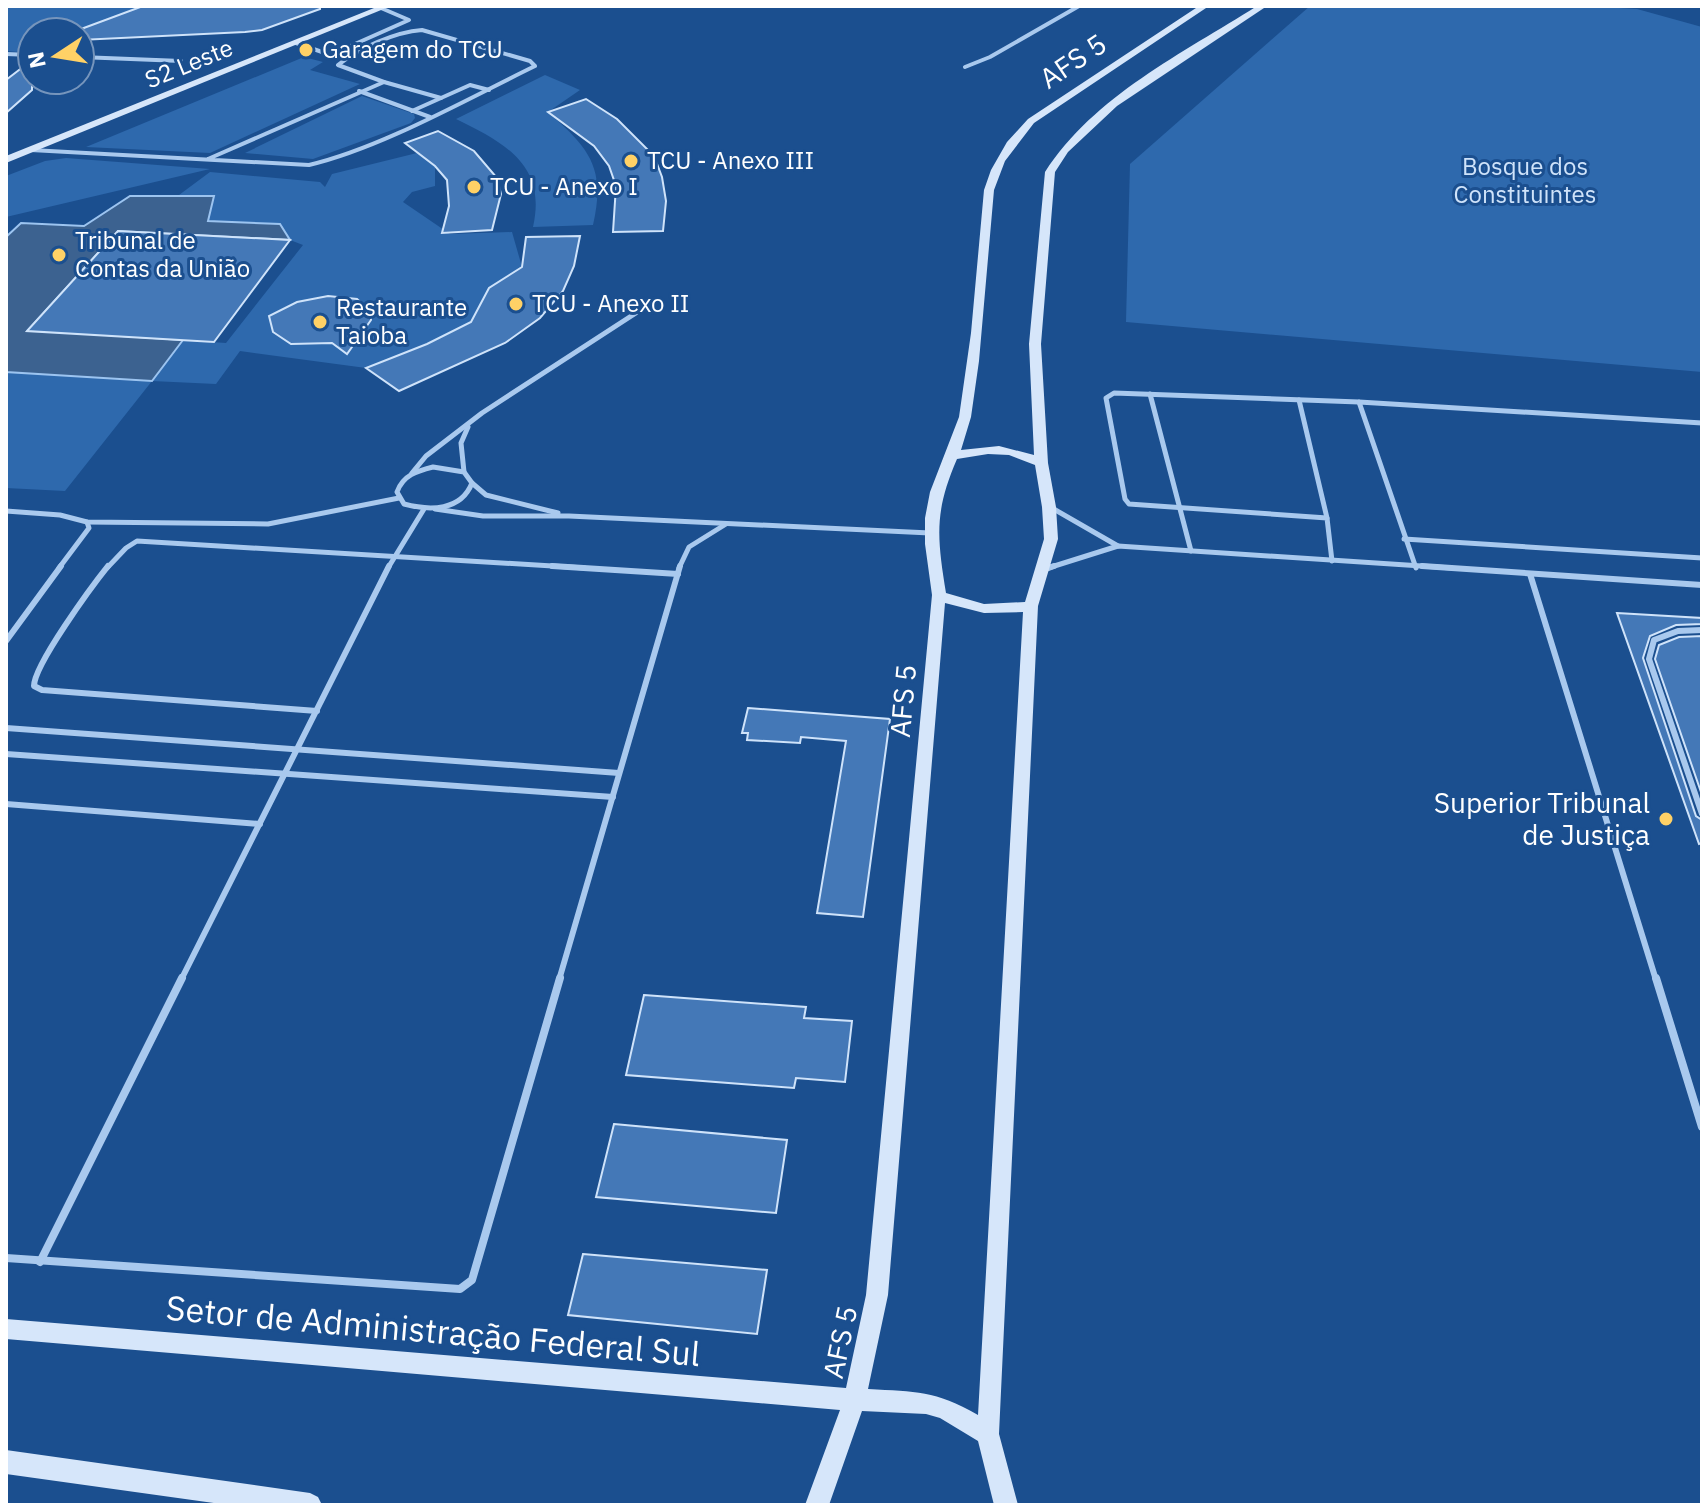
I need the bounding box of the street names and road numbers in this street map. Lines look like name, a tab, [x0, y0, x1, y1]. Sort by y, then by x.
street label: AFS 5	[1032, 25, 1113, 96]
street label: S2 Leste	[140, 31, 237, 95]
street label: AFS 5	[881, 663, 924, 739]
street label: Setor de Administração Federal Sul	[164, 1285, 702, 1375]
street label: AFS 5	[814, 1302, 865, 1382]

